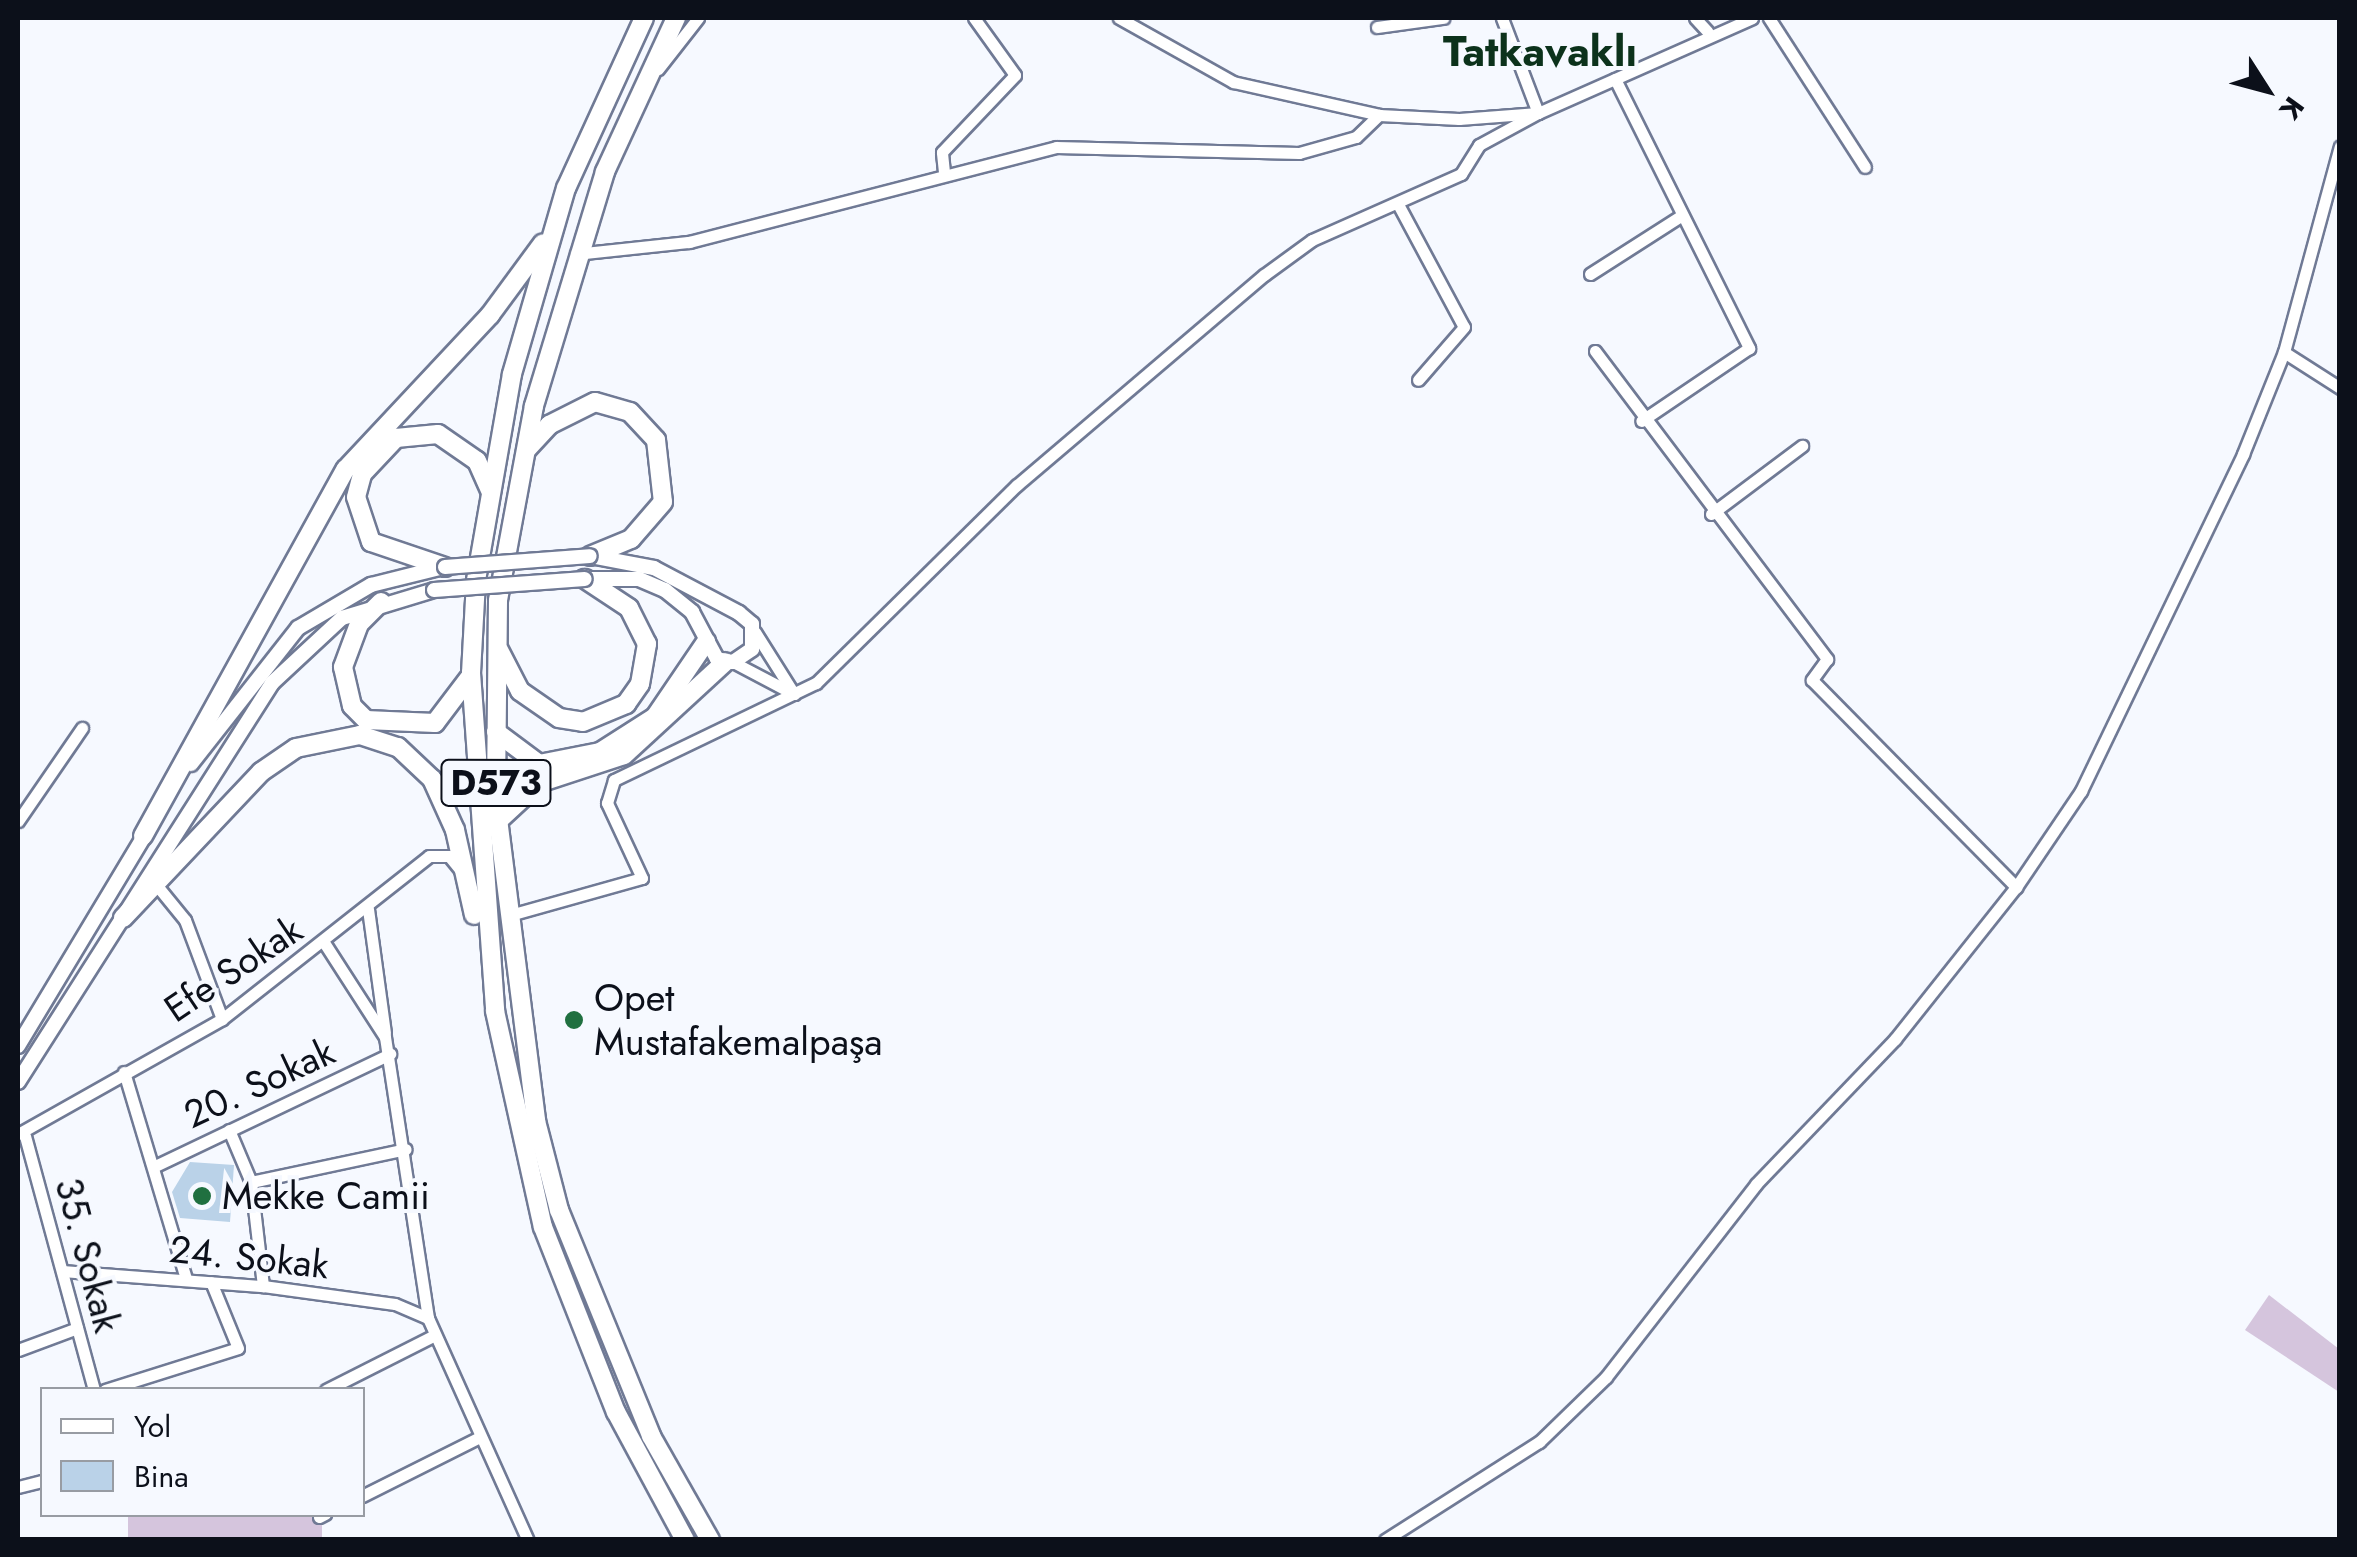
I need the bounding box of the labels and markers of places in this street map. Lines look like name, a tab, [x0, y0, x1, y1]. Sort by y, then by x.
place label: Opet Mustafakemalpaşa	[594, 975, 882, 1064]
marker: Opet Mustafakemalpaşa	[563, 1009, 585, 1031]
place label: Mekke Camii	[222, 1173, 430, 1219]
marker: Mekke Camii	[191, 1185, 213, 1207]

